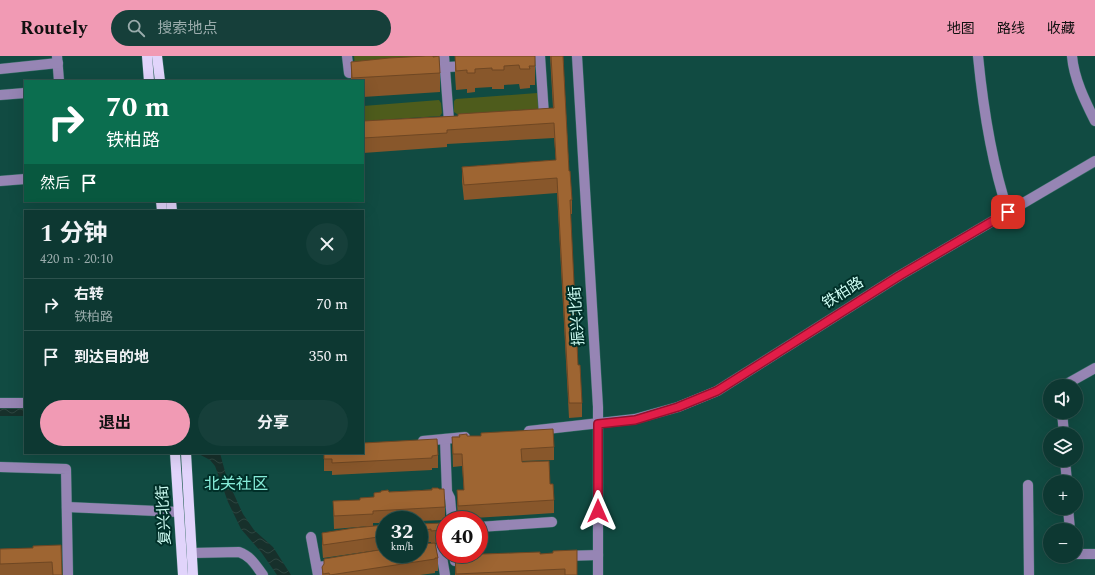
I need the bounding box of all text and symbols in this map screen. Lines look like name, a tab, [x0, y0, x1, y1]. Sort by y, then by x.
search box	[111, 10, 391, 46]
text: Routely	[20, 14, 87, 43]
icon: search	[125, 17, 147, 39]
text: 搜索地点	[157, 17, 217, 40]
text: 地图	[947, 18, 975, 39]
text: 路线	[997, 18, 1025, 39]
text: 收藏	[1047, 18, 1075, 39]
text: 70 m	[106, 86, 170, 129]
icon: right	[40, 96, 92, 148]
text: 铁柏路	[106, 127, 160, 154]
text: 然后	[40, 172, 70, 195]
icon: arrive	[78, 172, 100, 194]
pin	[991, 195, 1025, 229]
icon: arrive	[997, 201, 1019, 223]
text: 1 分钟	[40, 216, 107, 252]
button: close	[306, 223, 348, 265]
text: 420 m · 20:10	[40, 249, 113, 269]
street label: 铁柏路	[818, 271, 868, 315]
text: 右转	[74, 283, 104, 306]
street label: 振兴北街	[563, 285, 591, 347]
text: 70 m	[316, 293, 348, 316]
icon: right	[40, 294, 62, 316]
text: 铁柏路	[74, 307, 113, 327]
text: 350 m	[309, 345, 348, 368]
icon: arrive	[40, 346, 62, 368]
text: 到达目的地	[74, 346, 149, 369]
map controls	[1043, 379, 1083, 563]
button: sound	[1043, 379, 1083, 419]
button: 退出	[40, 400, 190, 446]
button: 分享	[198, 400, 348, 446]
button: layers	[1043, 427, 1083, 467]
district label: 北关社区	[204, 472, 268, 496]
button: +	[1043, 475, 1083, 515]
street label: 复兴北街	[151, 484, 177, 546]
position arrow	[577, 490, 619, 532]
speed limit sign: 40	[436, 511, 488, 563]
text: 32	[391, 517, 413, 547]
button: −	[1043, 523, 1083, 563]
text: km/h	[391, 539, 413, 555]

